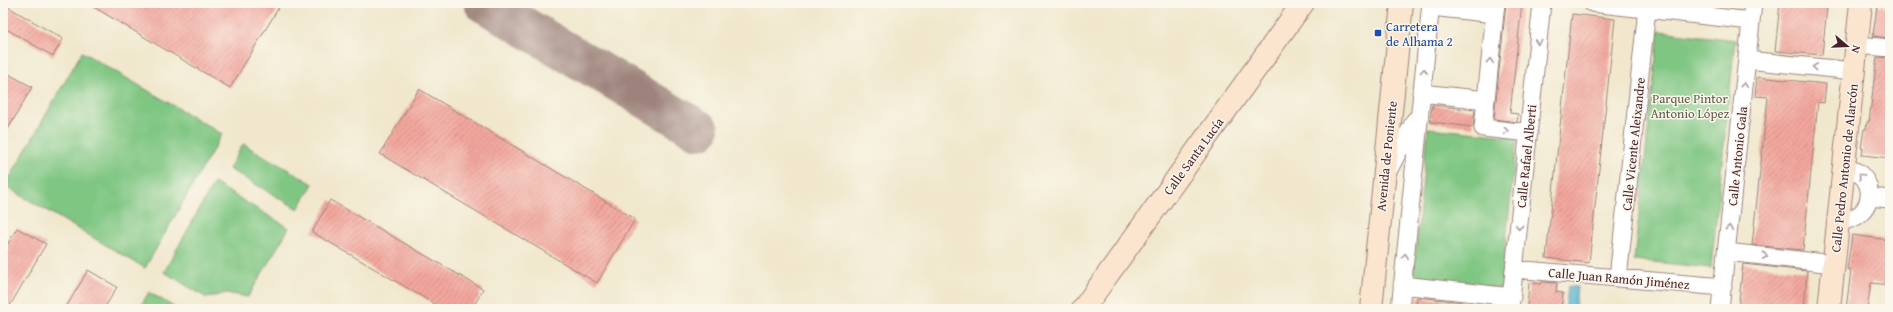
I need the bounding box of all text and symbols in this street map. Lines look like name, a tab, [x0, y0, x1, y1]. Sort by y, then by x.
place label: Carretera de Alhama 2	[1386, 17, 1453, 51]
north arrow	[1827, 26, 1867, 66]
marker: Carretera de Alhama 2	[1373, 28, 1383, 38]
one-way arrow	[1534, 39, 1543, 45]
text: N	[1847, 43, 1865, 56]
one-way arrow	[1485, 58, 1494, 64]
one-way arrow	[1812, 63, 1818, 72]
one-way arrow	[1419, 68, 1428, 74]
street label: Calle Vicente Aleixandre	[1617, 76, 1650, 212]
one-way arrow	[1739, 82, 1748, 88]
street label: Calle Pedro Antonio de Alarcón	[1826, 82, 1863, 253]
park label: Parque Pintor Antonio López	[1651, 89, 1730, 123]
street label: Avenida de Poniente	[1371, 100, 1402, 212]
street label: Calle Rafael Alberti	[1512, 103, 1541, 209]
street label: Calle Antonio Gala	[1723, 105, 1752, 207]
street label: Calle Santa Lucía	[1159, 113, 1229, 199]
one-way arrow	[1503, 126, 1509, 135]
one-way arrow	[1858, 173, 1866, 181]
one-way arrow	[1515, 224, 1524, 230]
one-way arrow	[1724, 225, 1733, 231]
one-way arrow	[1762, 252, 1768, 261]
one-way arrow	[1400, 253, 1409, 259]
street label: Calle Juan Ramón Jiménez	[1548, 263, 1691, 294]

